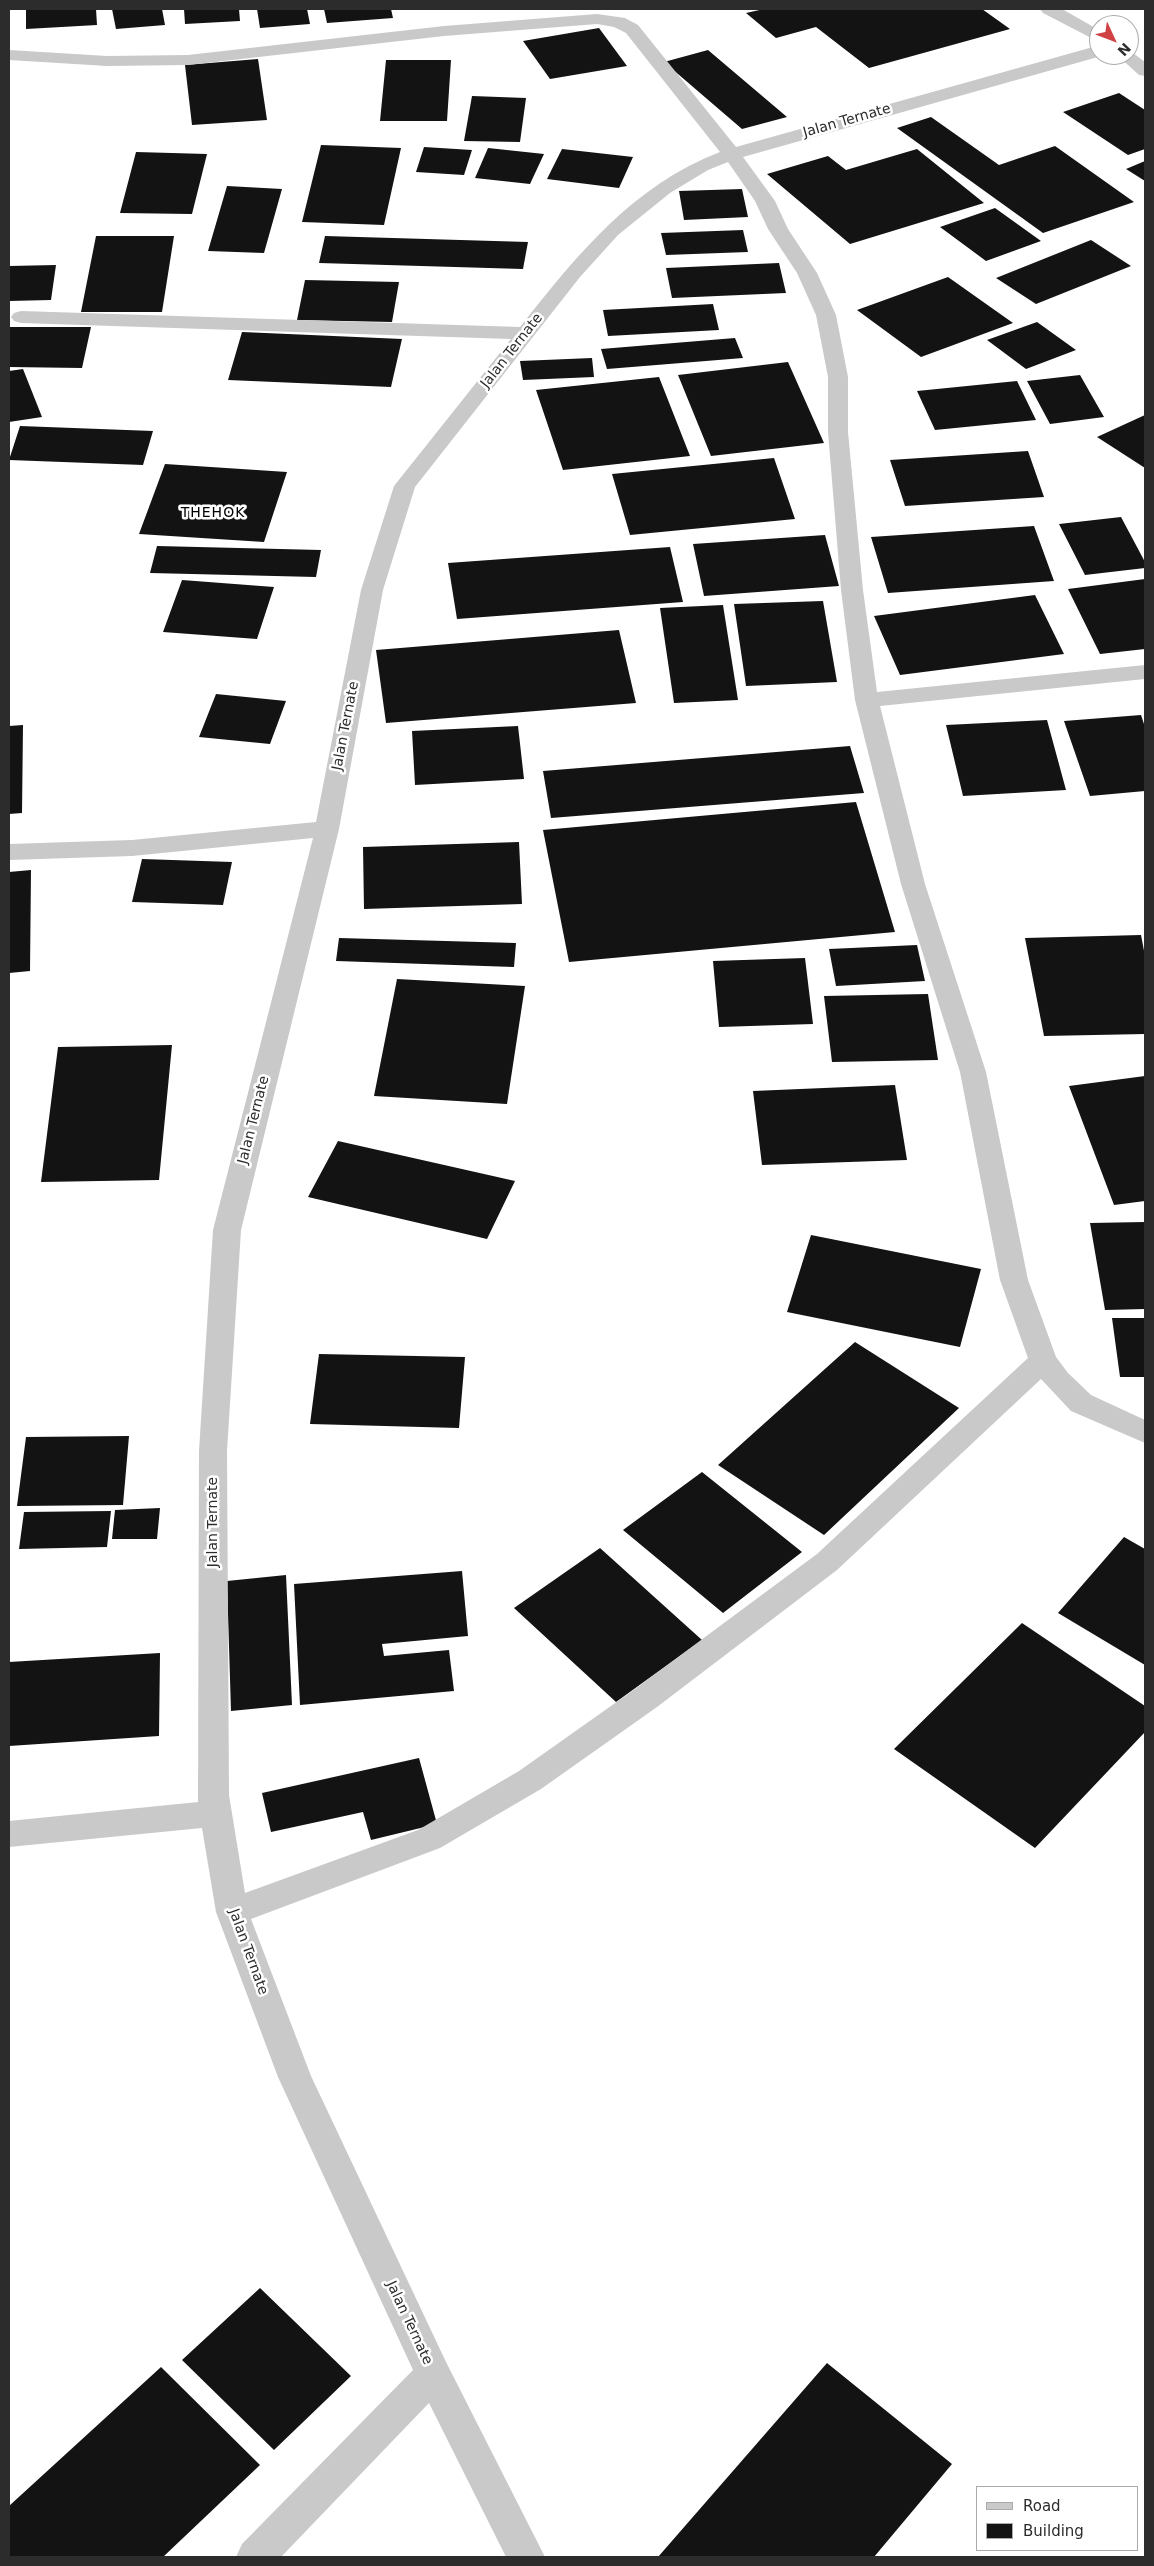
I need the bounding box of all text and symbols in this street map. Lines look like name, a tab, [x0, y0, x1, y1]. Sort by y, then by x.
north arrow	[1089, 15, 1139, 65]
text: N	[1114, 40, 1134, 59]
street label: Jalan Ternate	[801, 100, 893, 142]
street label: Jalan Ternate	[478, 310, 546, 392]
district label: THEHOK	[180, 505, 246, 521]
street label: Jalan Ternate	[329, 680, 363, 772]
street label: Jalan Ternate	[235, 1074, 273, 1166]
street label: Jalan Ternate	[205, 1477, 221, 1567]
street label: Jalan Ternate	[225, 1907, 271, 1997]
street label: Jalan Ternate	[382, 2279, 436, 2367]
legend	[976, 2486, 1139, 2551]
text: Road	[1023, 2497, 1061, 2515]
text: Building	[1023, 2522, 1084, 2540]

